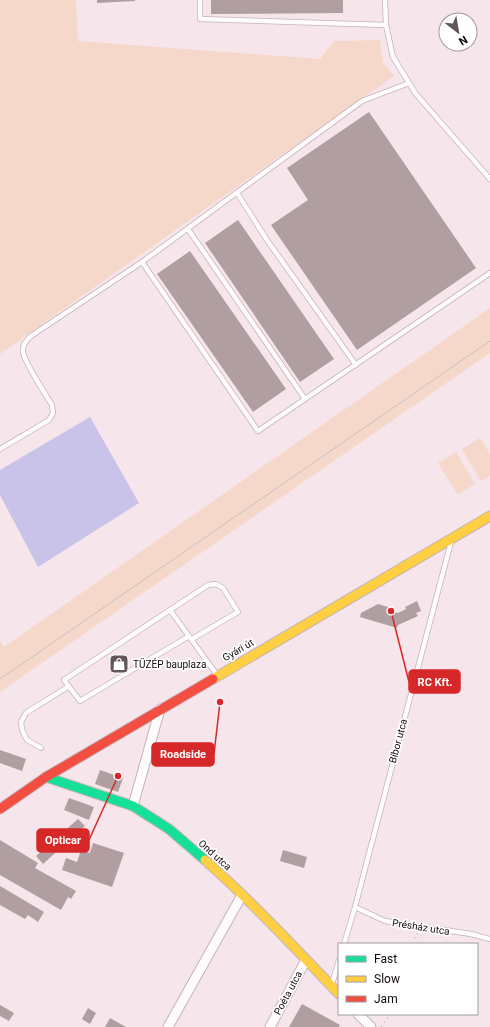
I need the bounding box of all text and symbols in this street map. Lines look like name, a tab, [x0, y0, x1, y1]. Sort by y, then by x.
north arrow	[438, 12, 478, 52]
text: N	[456, 33, 470, 48]
street label: Gyári út	[221, 637, 255, 663]
shop icon: TÜZÉP bauplaza	[108, 653, 130, 675]
place label: TÜZÉP bauplaza	[133, 658, 206, 670]
callout: RC Kft.	[409, 670, 460, 693]
text: RC Kft.	[418, 676, 452, 689]
street label: Bíbor utca	[387, 718, 409, 764]
callout: Roadside	[152, 743, 214, 766]
text: Roadside	[160, 748, 206, 761]
callout: Opticar	[37, 829, 89, 852]
text: Opticar	[45, 834, 81, 847]
street label: Ond utca	[196, 838, 234, 872]
street label: Présház utca	[392, 917, 450, 937]
legend	[338, 943, 478, 1015]
text: Fast	[374, 952, 397, 966]
street label: Poéta utca	[272, 969, 304, 1017]
text: Slow	[374, 972, 400, 986]
text: Jam	[374, 992, 398, 1006]

